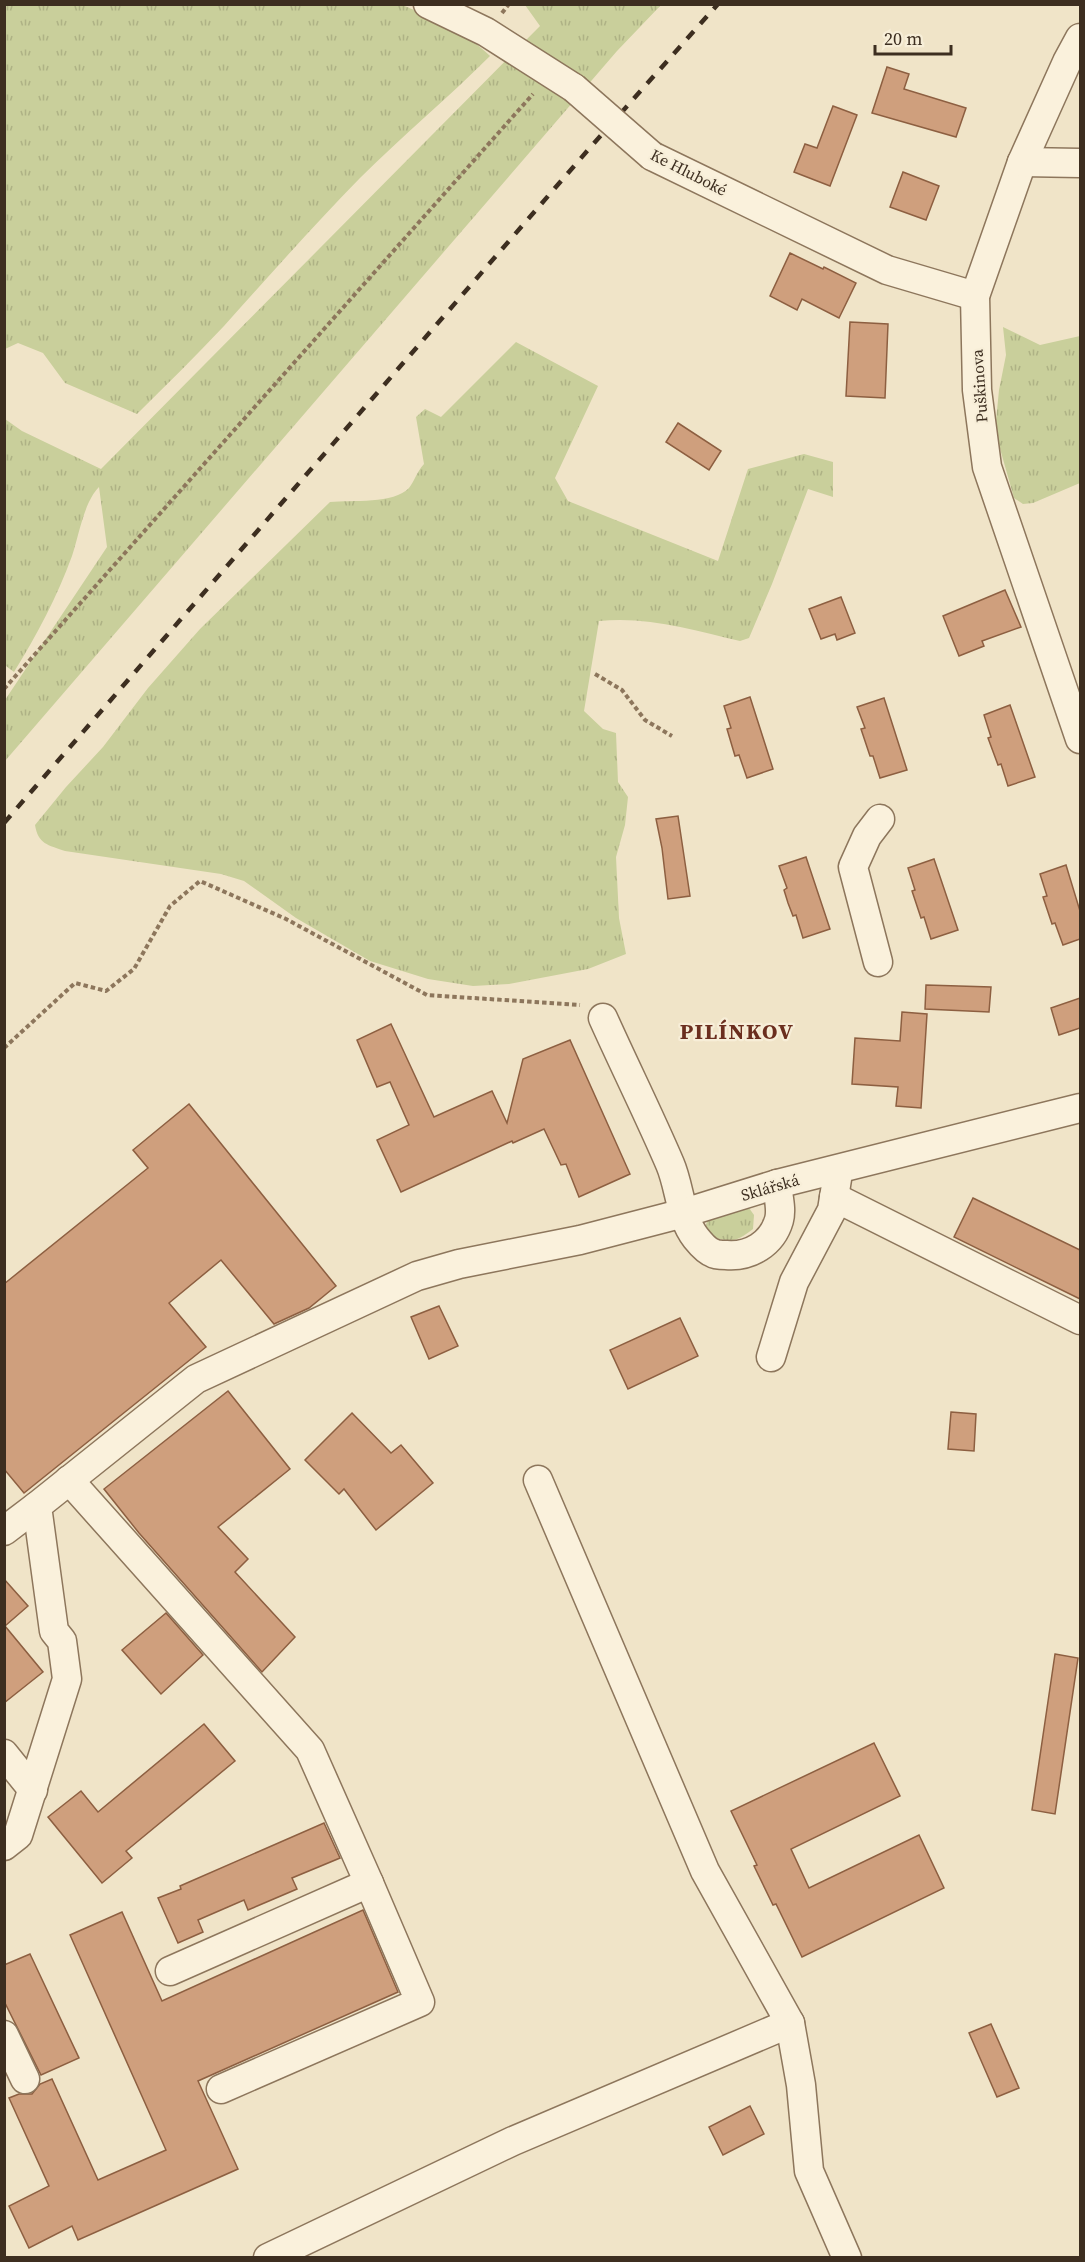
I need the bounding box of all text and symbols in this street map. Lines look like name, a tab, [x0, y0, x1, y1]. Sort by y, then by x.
scale bar	[875, 18, 952, 56]
text: 20 m	[884, 26, 922, 51]
street label: Ke Hluboké	[647, 143, 731, 201]
street label: Puškinova	[965, 348, 993, 423]
district label: PILÍNKOV	[680, 1016, 794, 1046]
street label: Sklářská	[738, 1168, 803, 1206]

